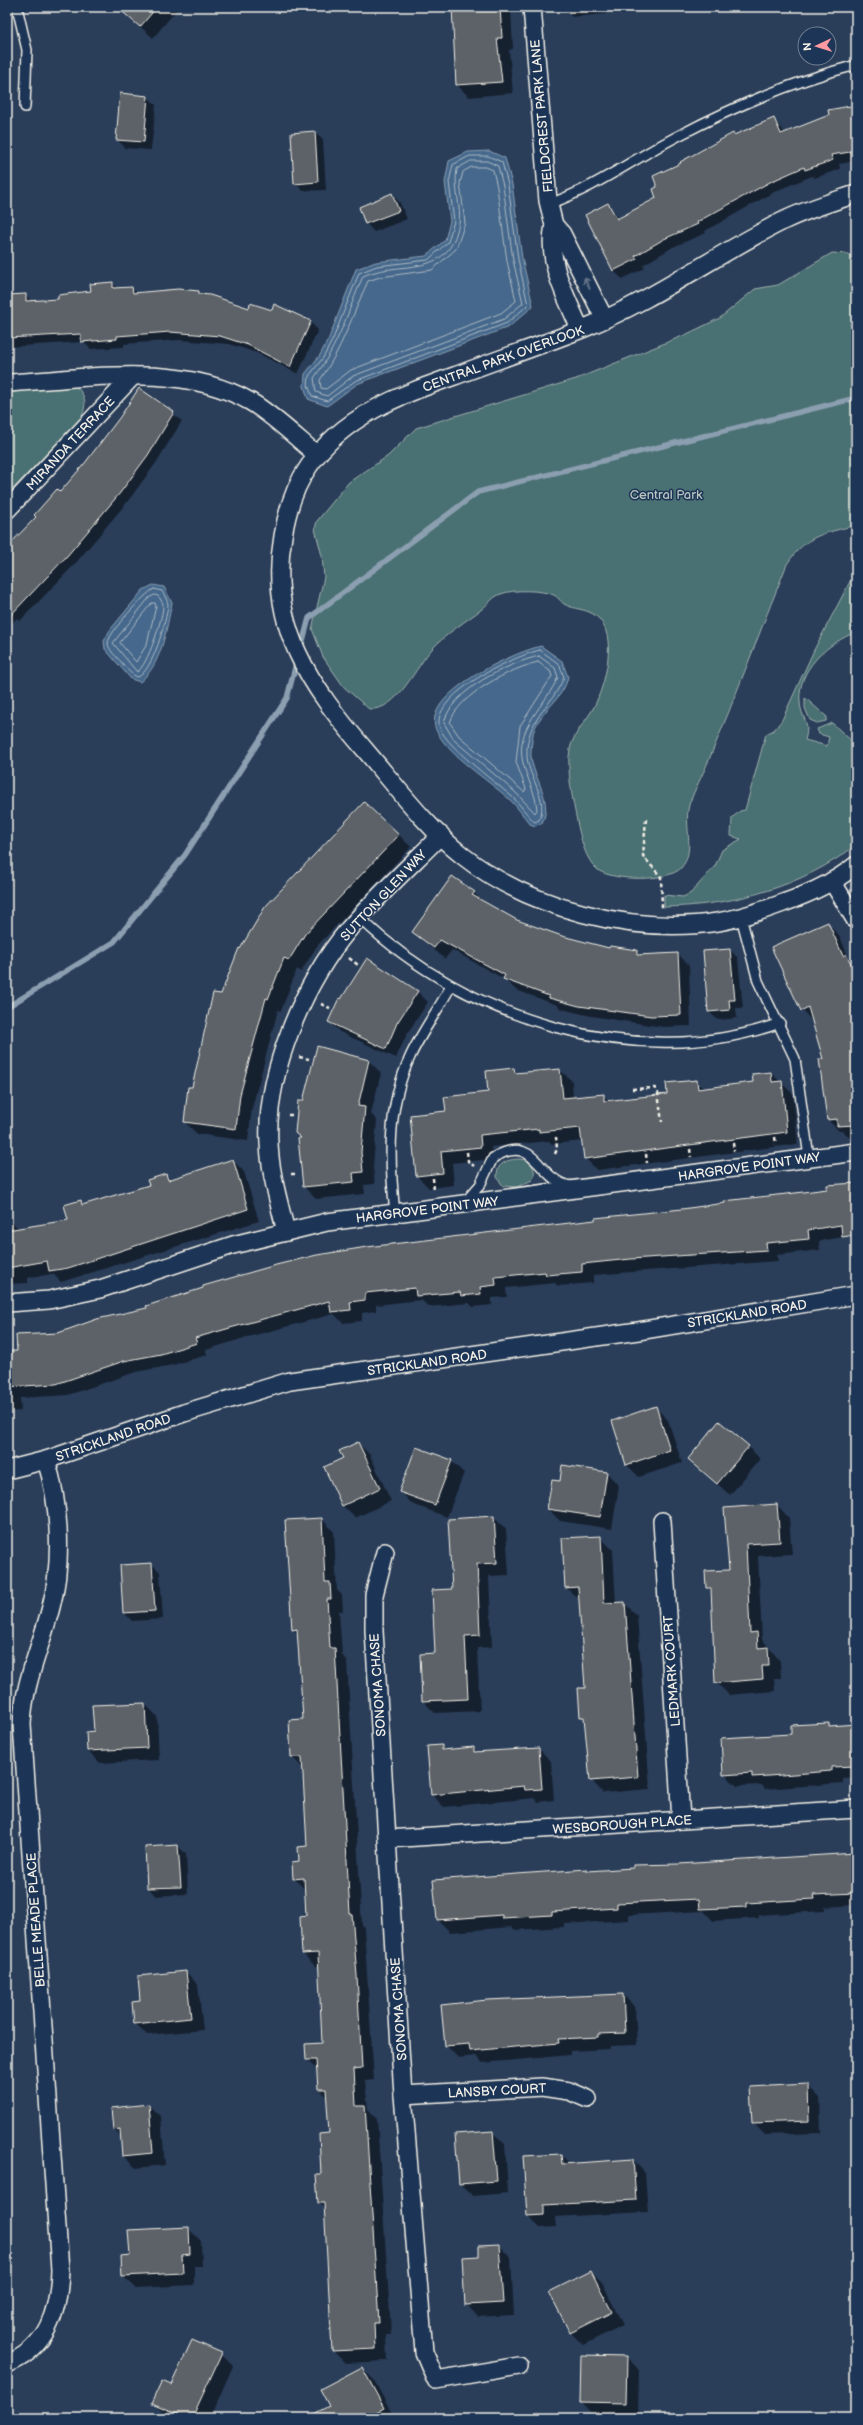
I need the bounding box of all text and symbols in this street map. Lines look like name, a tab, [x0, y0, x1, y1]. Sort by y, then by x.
north arrow	[797, 26, 837, 66]
street label: FIELDCREST PARK LANE	[527, 38, 557, 193]
text: N	[801, 42, 814, 51]
one-way arrow	[582, 278, 590, 290]
street label: CENTRAL PARK OVERLOOK	[420, 322, 587, 396]
street label: MIRANDA TERRACE	[23, 393, 119, 494]
park label: Central Park	[630, 487, 703, 503]
street label: SUTTON GLEN WAY	[337, 846, 430, 945]
street label: HARGROVE POINT WAY	[677, 1149, 822, 1185]
street label: HARGROVE POINT WAY	[355, 1193, 500, 1227]
street label: STRICKLAND ROAD	[686, 1297, 808, 1331]
street label: STRICKLAND ROAD	[366, 1347, 488, 1379]
street label: STRICKLAND ROAD	[54, 1411, 173, 1465]
street label: LEDMARK COURT	[660, 1615, 684, 1727]
street label: SONOMA CHASE	[366, 1632, 390, 1737]
street label: WESBOROUGH PLACE	[552, 1812, 693, 1838]
street label: BELLE MEADE PLACE	[23, 1852, 49, 1988]
street label: SONOMA CHASE	[387, 1956, 411, 2061]
street label: LANSBY COURT	[447, 2080, 547, 2102]

